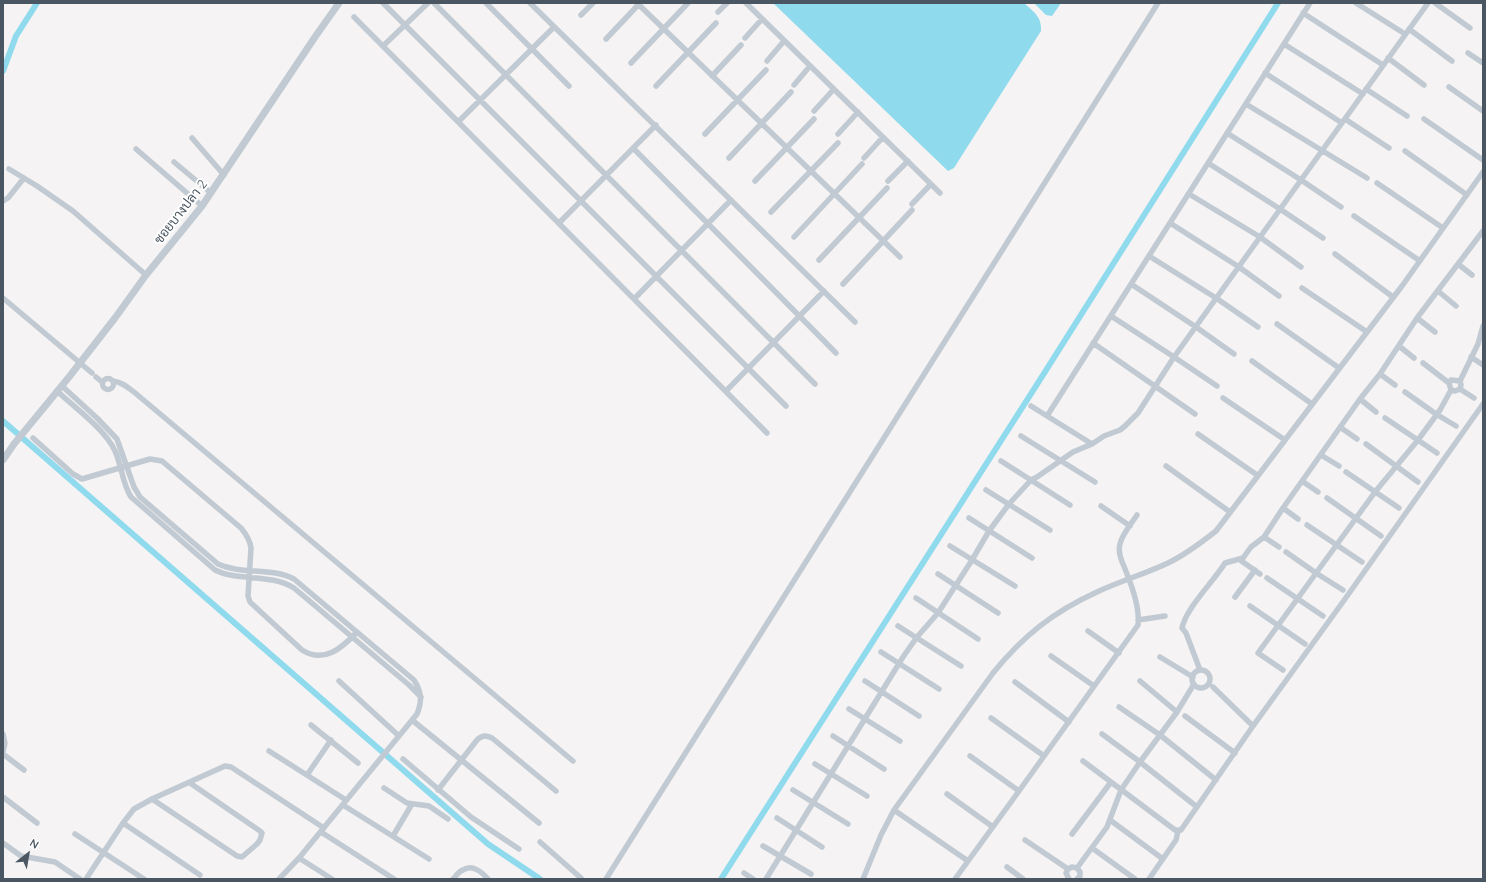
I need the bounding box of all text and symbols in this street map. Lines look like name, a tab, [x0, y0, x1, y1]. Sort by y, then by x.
street label: ซอยบางปลา 2	[151, 177, 211, 247]
north arrow	[8, 834, 48, 874]
text: N	[27, 836, 41, 852]

